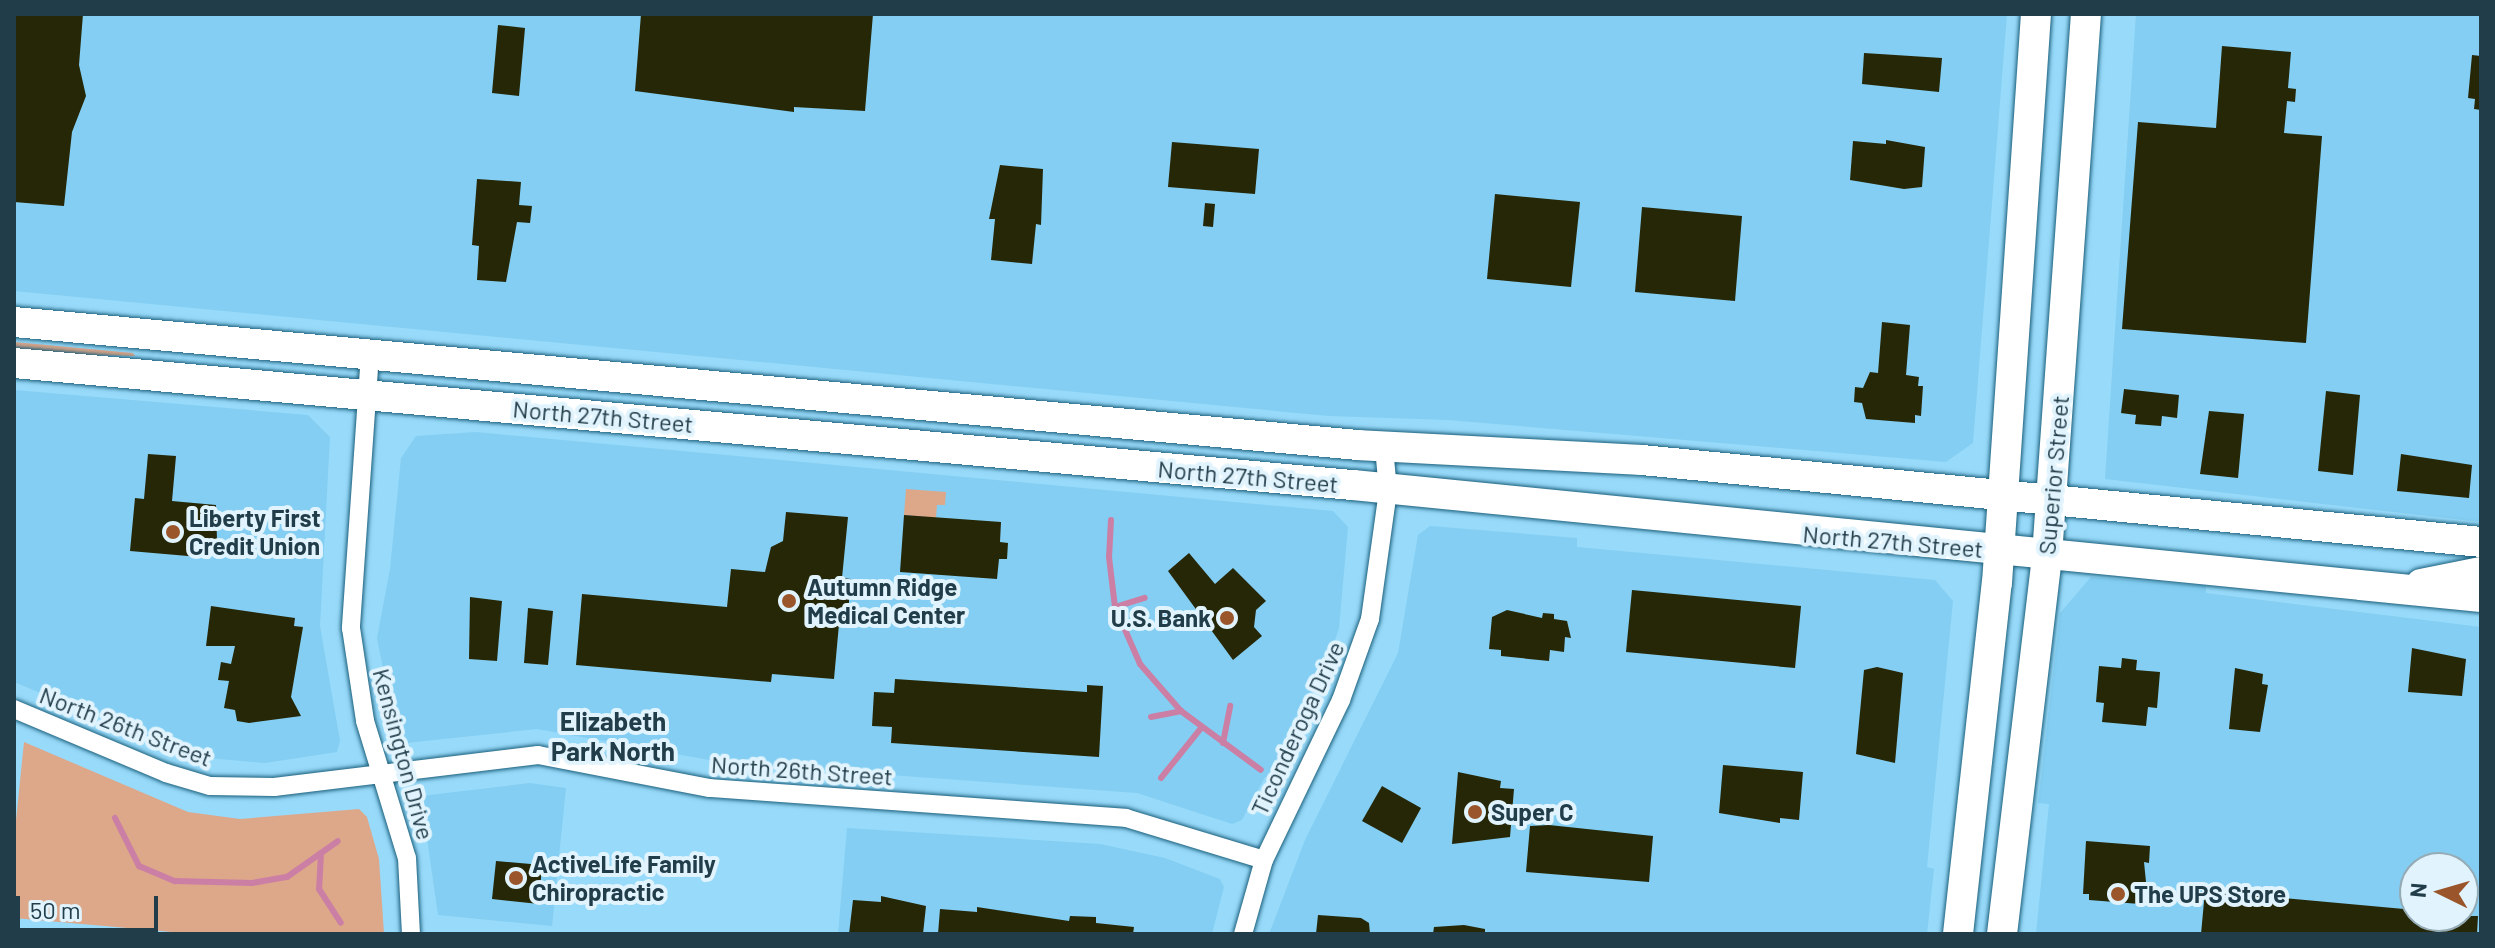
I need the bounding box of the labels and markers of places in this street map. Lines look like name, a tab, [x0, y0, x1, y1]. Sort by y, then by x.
place label: Liberty First Credit Union	[189, 504, 321, 560]
marker: Liberty First Credit Union	[164, 523, 182, 541]
place label: Autumn Ridge Medical Center	[807, 573, 965, 629]
marker: Autumn Ridge Medical Center	[778, 590, 800, 612]
place label: U.S. Bank	[1111, 604, 1211, 632]
marker: U.S. Bank	[1218, 609, 1236, 627]
place label: Super C	[1491, 798, 1574, 826]
marker: Super C	[1466, 803, 1484, 821]
place label: ActiveLife Family Chiropractic	[532, 850, 716, 906]
marker: ActiveLife Family Chiropractic	[507, 869, 525, 887]
place label: The UPS Store	[2134, 880, 2286, 908]
marker: The UPS Store	[2109, 885, 2127, 903]

